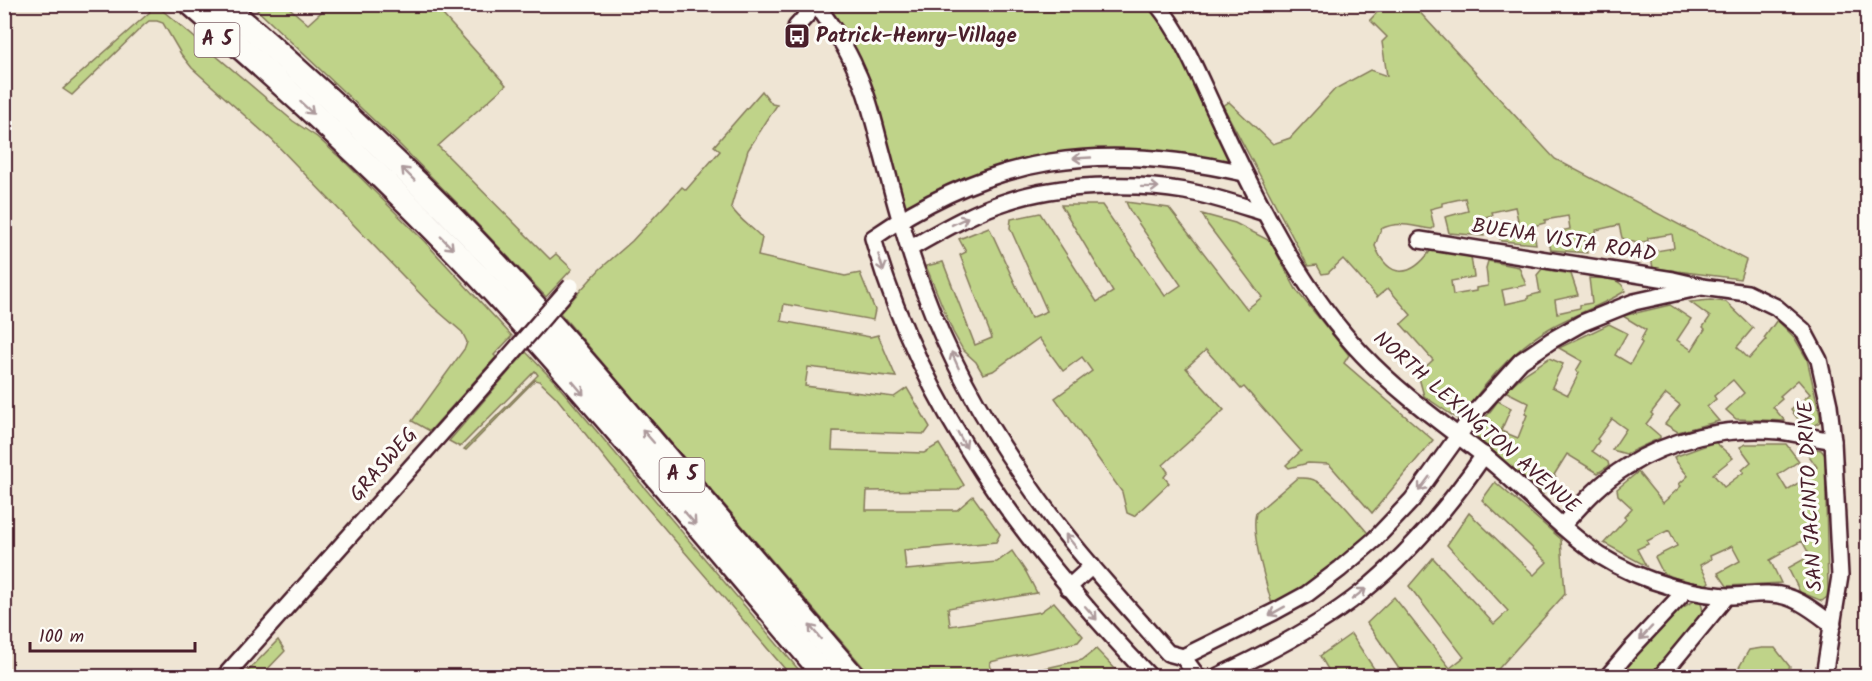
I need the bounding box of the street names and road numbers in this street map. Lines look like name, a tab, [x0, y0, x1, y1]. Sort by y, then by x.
road number: A 5	[194, 23, 240, 57]
street label: BUENA VISTA ROAD	[1469, 210, 1659, 272]
street label: NORTH LEXINGTON AVENUE	[1365, 323, 1588, 523]
street label: SAN JACINTO DRIVE	[1789, 399, 1832, 592]
street label: GRASWEG	[342, 420, 426, 510]
road number: A 5	[660, 458, 704, 492]

